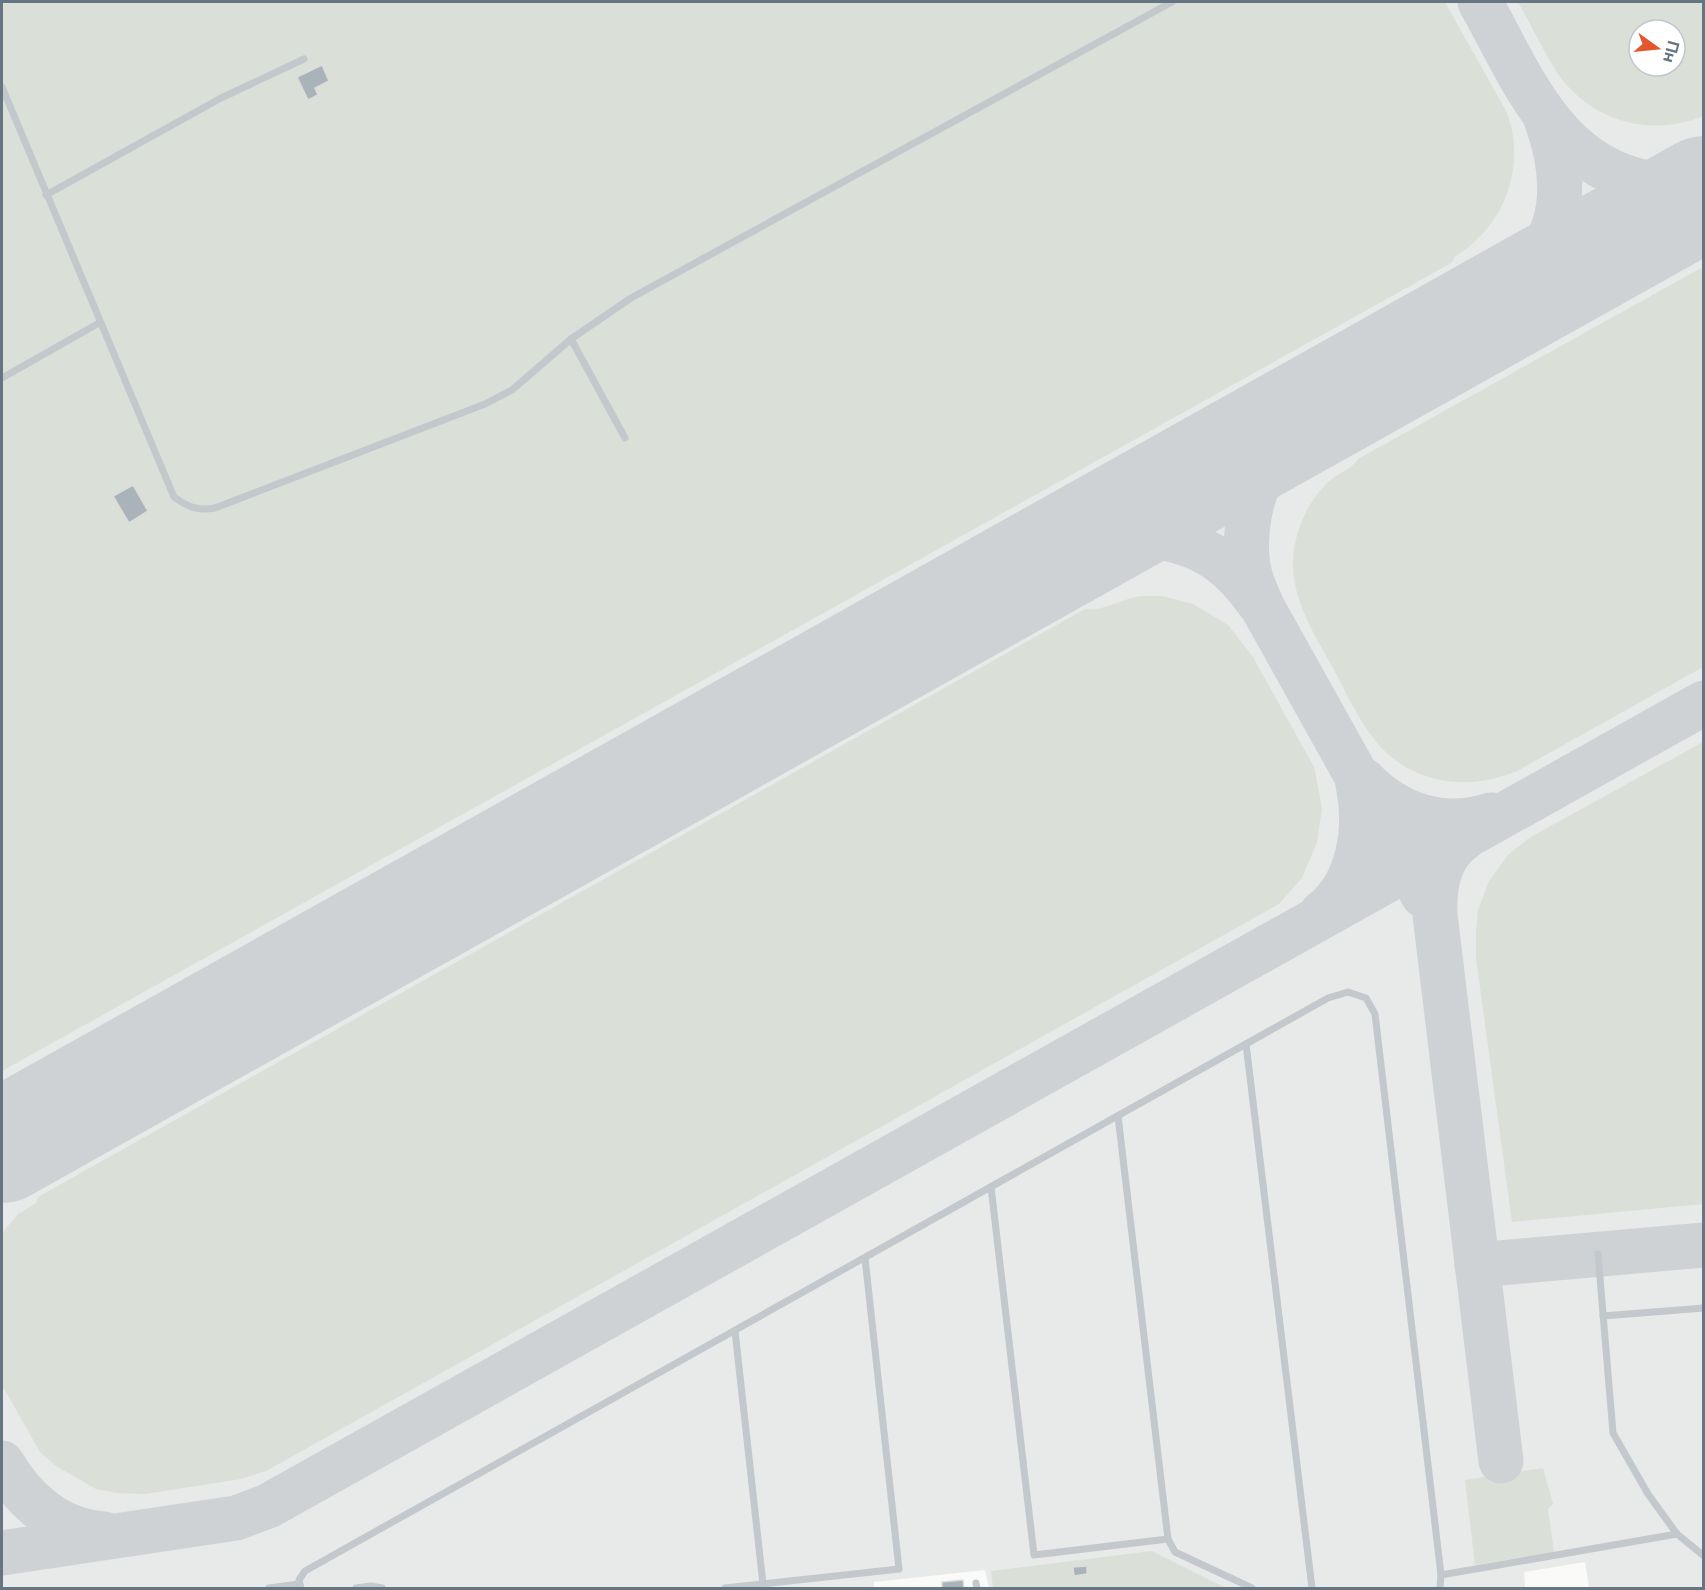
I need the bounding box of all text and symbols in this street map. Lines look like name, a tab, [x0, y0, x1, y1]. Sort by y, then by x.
north arrow	[1627, 18, 1687, 78]
text: Пн	[1659, 39, 1684, 65]

